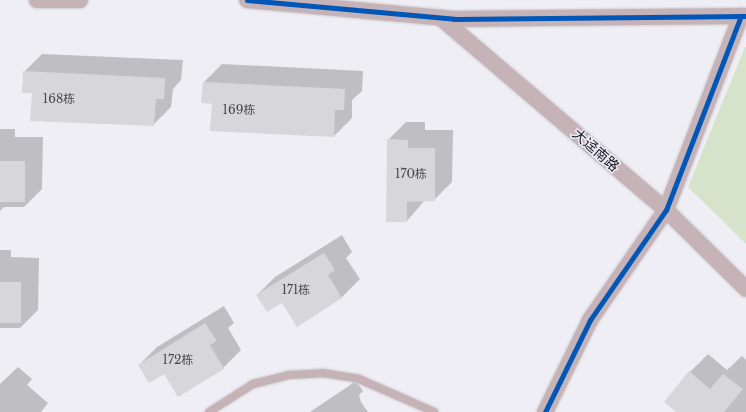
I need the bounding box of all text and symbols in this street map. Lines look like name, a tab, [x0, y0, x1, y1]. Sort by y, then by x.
house number: 168栋	[43, 92, 75, 106]
house number: 169栋	[223, 103, 255, 117]
street label: 大迳南路	[569, 125, 623, 175]
house number: 170栋	[395, 167, 427, 181]
house number: 171栋	[282, 283, 310, 297]
house number: 172栋	[163, 353, 193, 367]

